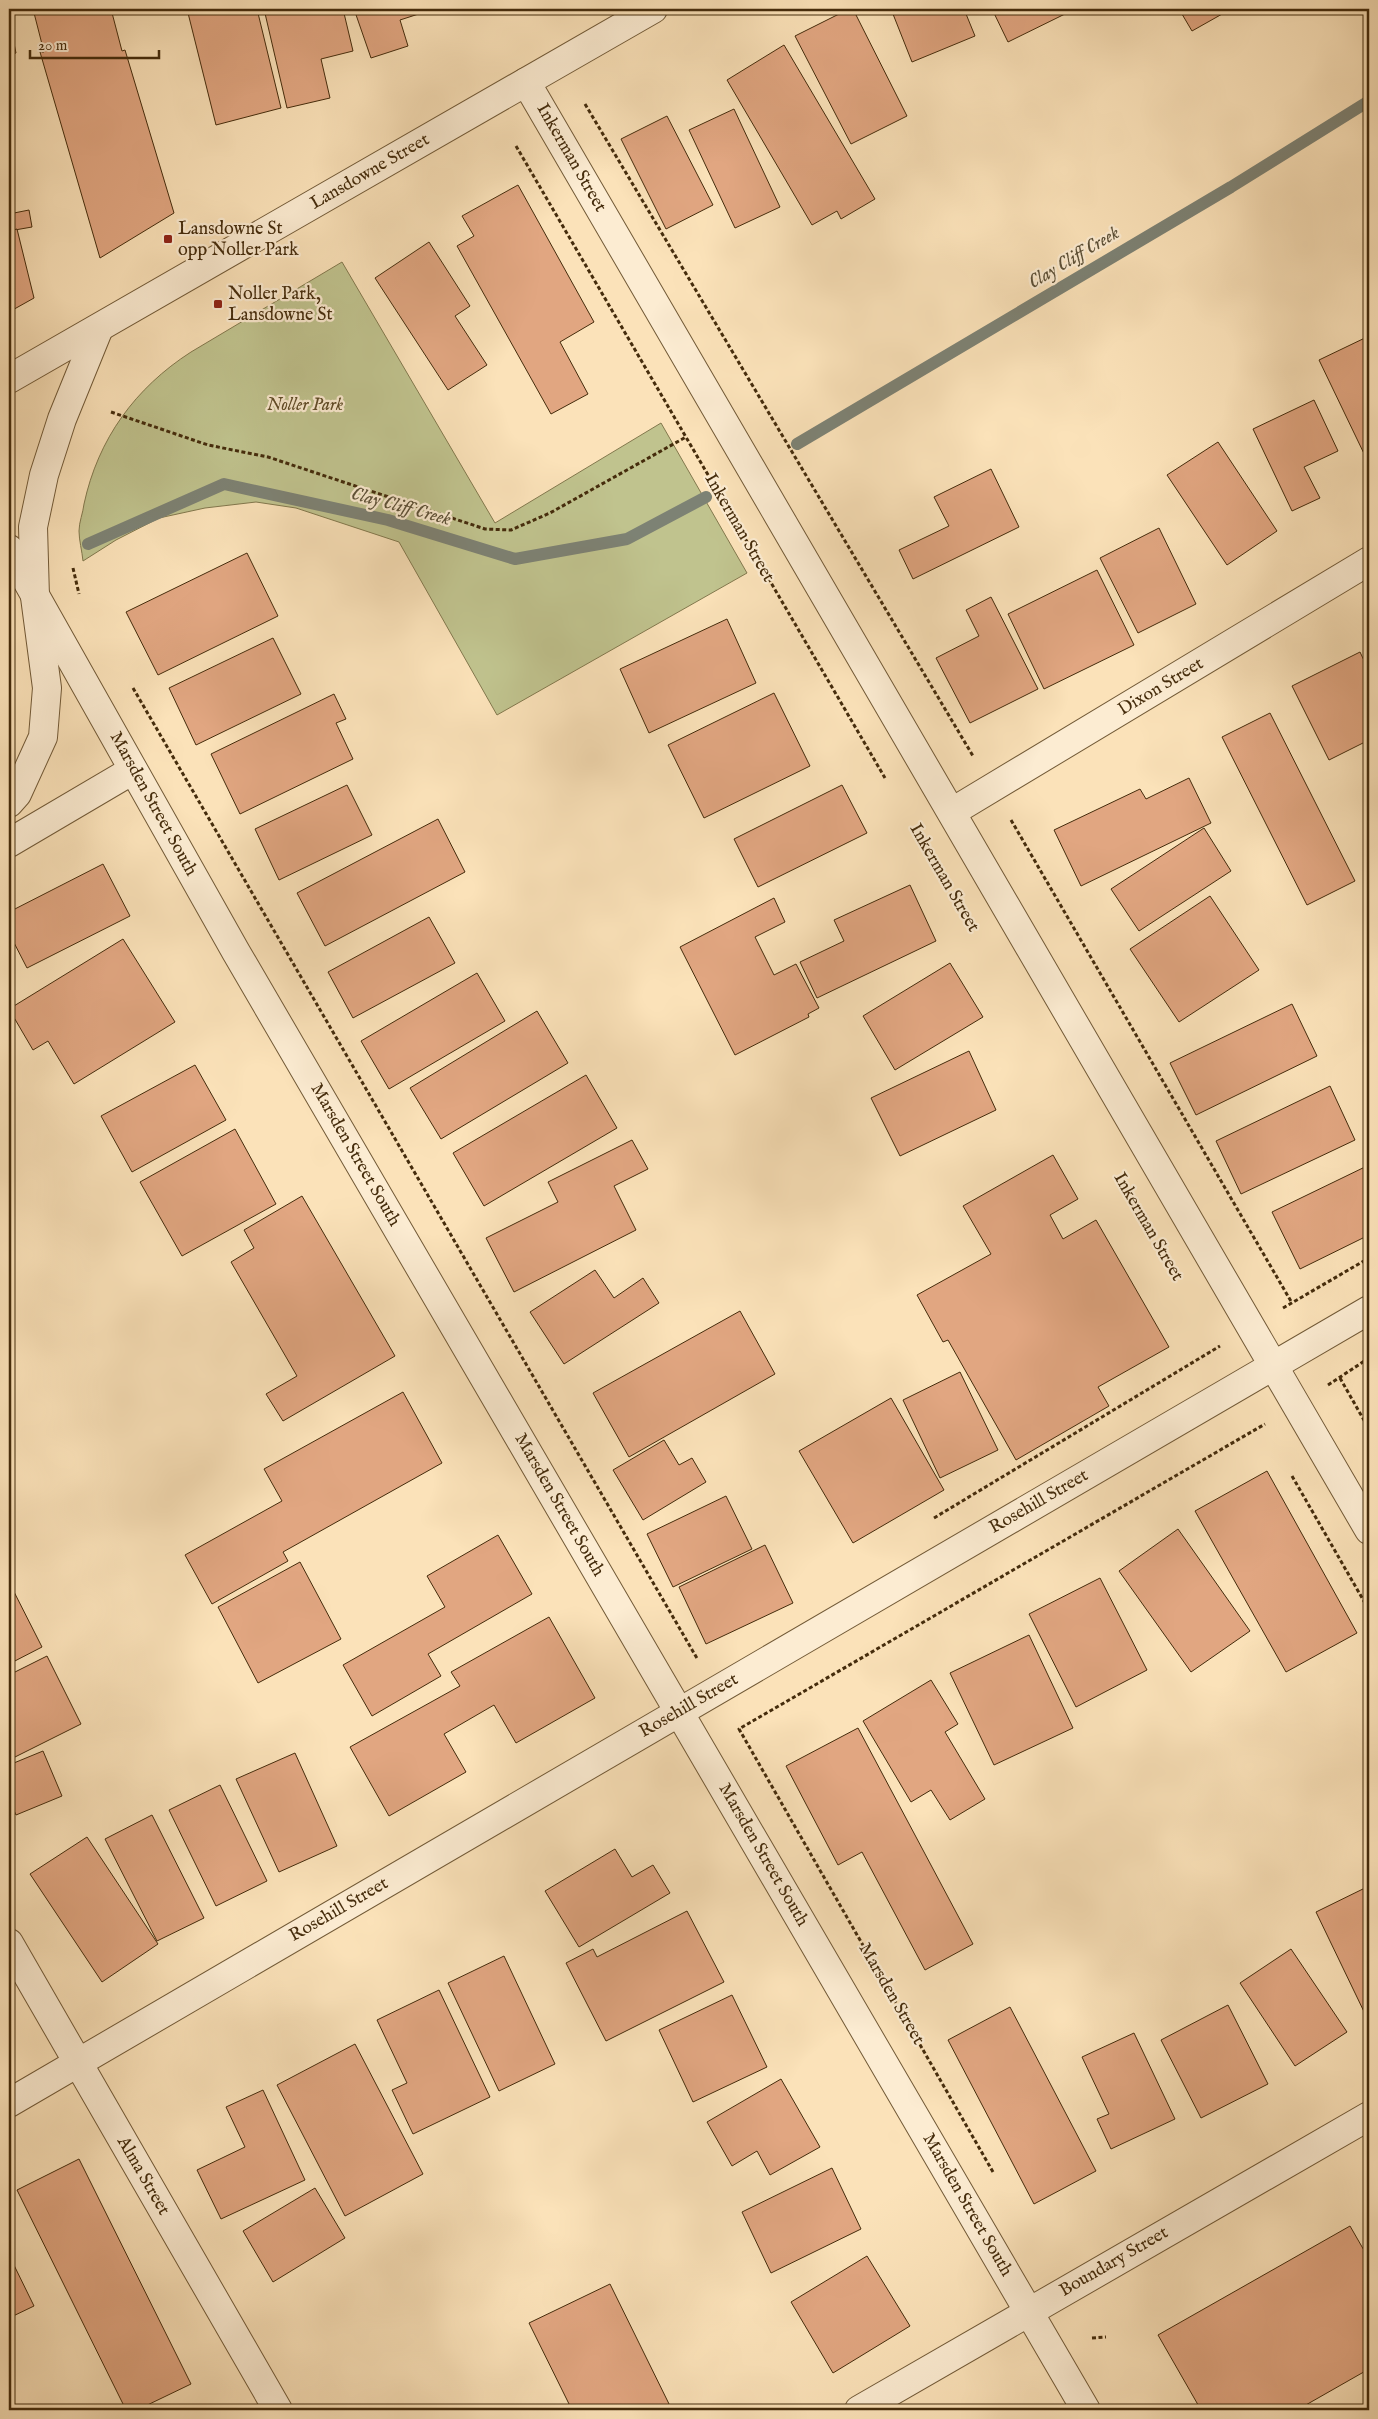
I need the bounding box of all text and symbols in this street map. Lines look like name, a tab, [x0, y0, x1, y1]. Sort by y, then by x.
scale bar	[30, 28, 159, 60]
text: 20 m	[38, 36, 68, 55]
street label: Inkerman Street	[531, 100, 611, 216]
street label: Lansdowne Street	[306, 129, 434, 215]
place label: Lansdowne St opp Noller Park	[178, 218, 299, 262]
water label: Clay Cliff Creek	[1024, 221, 1124, 295]
marker: Lansdowne St opp Noller Park	[162, 233, 174, 245]
place label: Noller Park, Lansdowne St	[228, 283, 333, 327]
marker: Noller Park, Lansdowne St	[212, 298, 224, 310]
park label: Noller Park	[267, 394, 343, 417]
street label: Inkerman Street	[699, 470, 779, 586]
water label: Clay Cliff Creek	[348, 482, 454, 532]
street label: Dixon Street	[1114, 653, 1208, 721]
street label: Marsden Street South	[104, 728, 202, 881]
street label: Inkerman Street	[904, 820, 984, 936]
street label: Marsden Street South	[305, 1079, 406, 1231]
street label: Inkerman Street	[1108, 1169, 1188, 1285]
street label: Marsden Street South	[509, 1429, 610, 1581]
street label: Rosehill Street	[985, 1464, 1093, 1540]
street label: Rosehill Street	[635, 1668, 743, 1744]
street label: Marsden Street South	[713, 1779, 814, 1931]
street label: Rosehill Street	[285, 1872, 393, 1948]
street label: Marsden Street	[853, 1939, 929, 2049]
street label: Marsden Street South	[917, 2129, 1018, 2281]
street label: Alma Street	[111, 2132, 175, 2220]
street label: Boundary Street	[1055, 2222, 1173, 2302]

